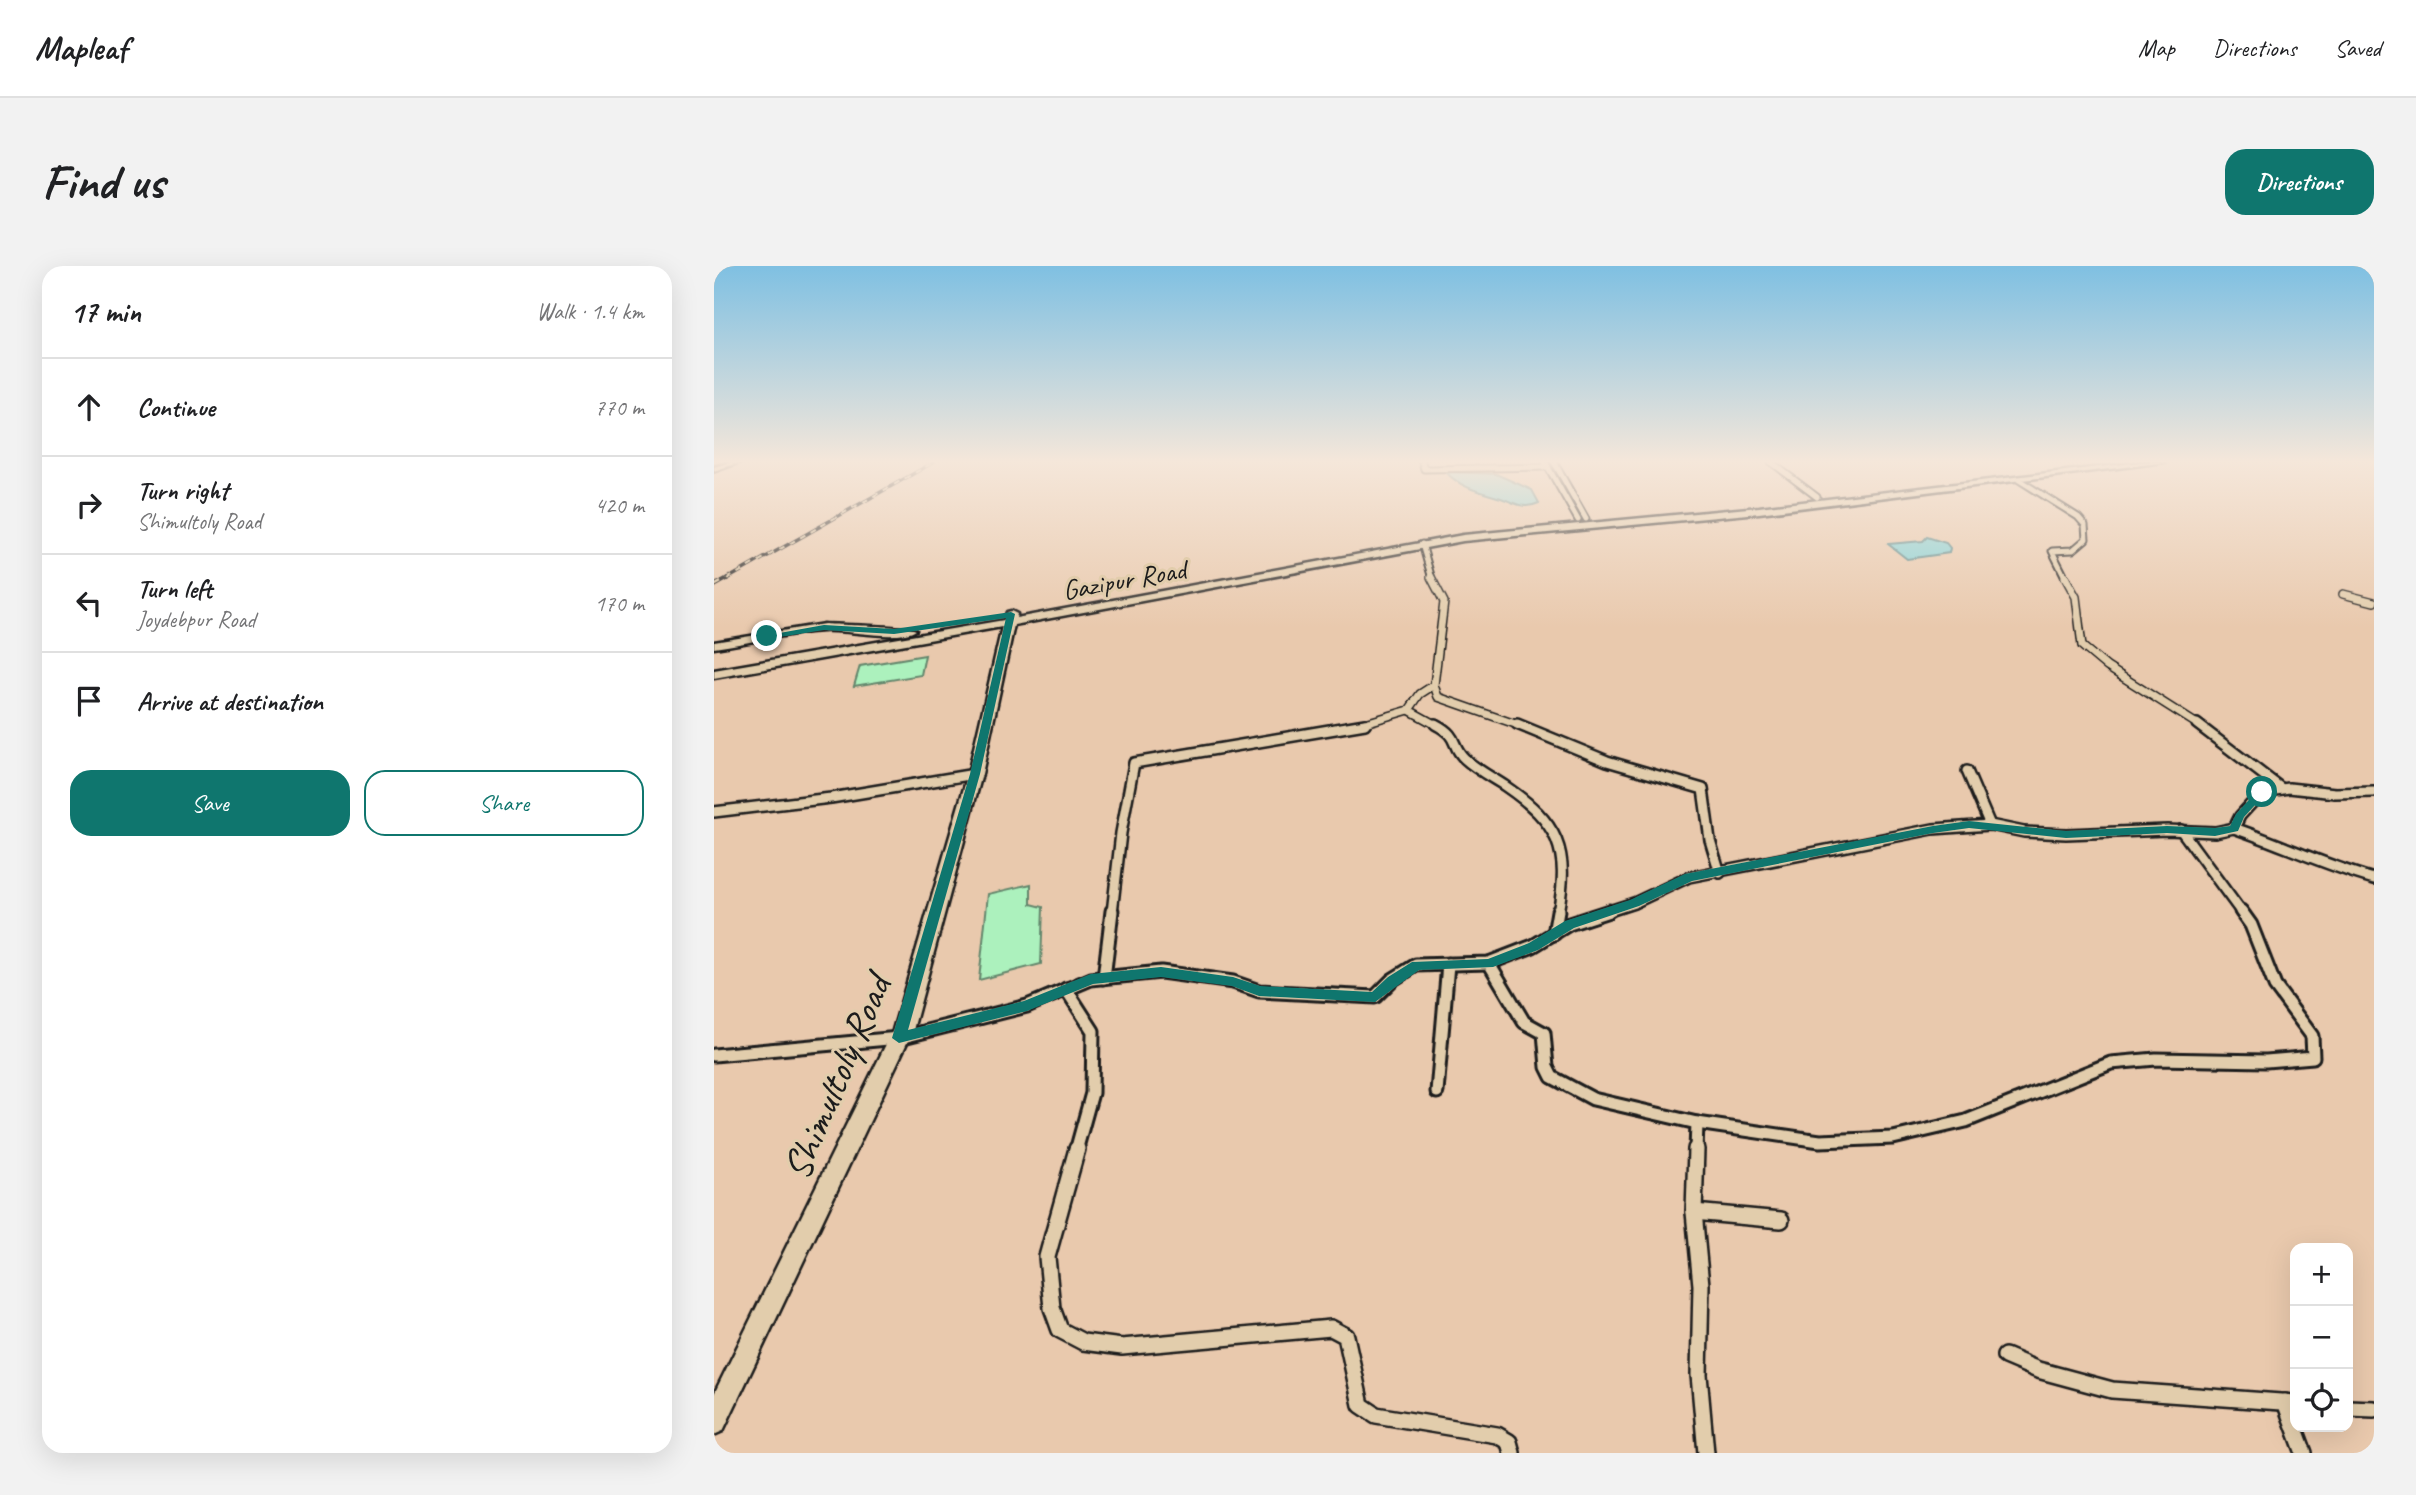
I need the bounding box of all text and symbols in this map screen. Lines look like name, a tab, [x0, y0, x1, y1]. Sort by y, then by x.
text: Mapleaf	[35, 27, 127, 69]
text: Map	[2138, 33, 2175, 63]
text: Directions	[2213, 33, 2296, 63]
text: Saved	[2334, 33, 2381, 63]
button: Directions	[2225, 149, 2374, 215]
text: Find us	[42, 151, 164, 213]
text: 17 min	[70, 293, 141, 331]
text: Walk · 1.4 km	[536, 297, 644, 326]
icon: ahead	[70, 388, 108, 426]
text: Continue	[137, 391, 215, 424]
text: 770 m	[595, 393, 644, 422]
text: Turn right	[137, 474, 228, 507]
icon: right	[70, 486, 108, 524]
text: 420 m	[595, 491, 644, 520]
text: Shimultoly Road	[137, 507, 262, 536]
street label: Gazipur Road	[1060, 551, 1192, 608]
text: Turn left	[137, 572, 212, 605]
icon: left	[70, 584, 108, 622]
text: 170 m	[595, 589, 644, 618]
text: Joydebpur Road	[137, 605, 256, 634]
route end	[751, 620, 782, 651]
icon: arrive	[70, 682, 108, 720]
text: Arrive at destination	[137, 685, 323, 718]
button: Save	[70, 770, 350, 836]
button: Share	[364, 770, 644, 836]
route start	[2246, 776, 2277, 807]
street label: Shimultoly Road	[772, 962, 905, 1187]
map controls	[2290, 1243, 2353, 1432]
button: +	[2290, 1243, 2353, 1306]
button: −	[2290, 1306, 2353, 1369]
button: locate	[2290, 1369, 2353, 1432]

